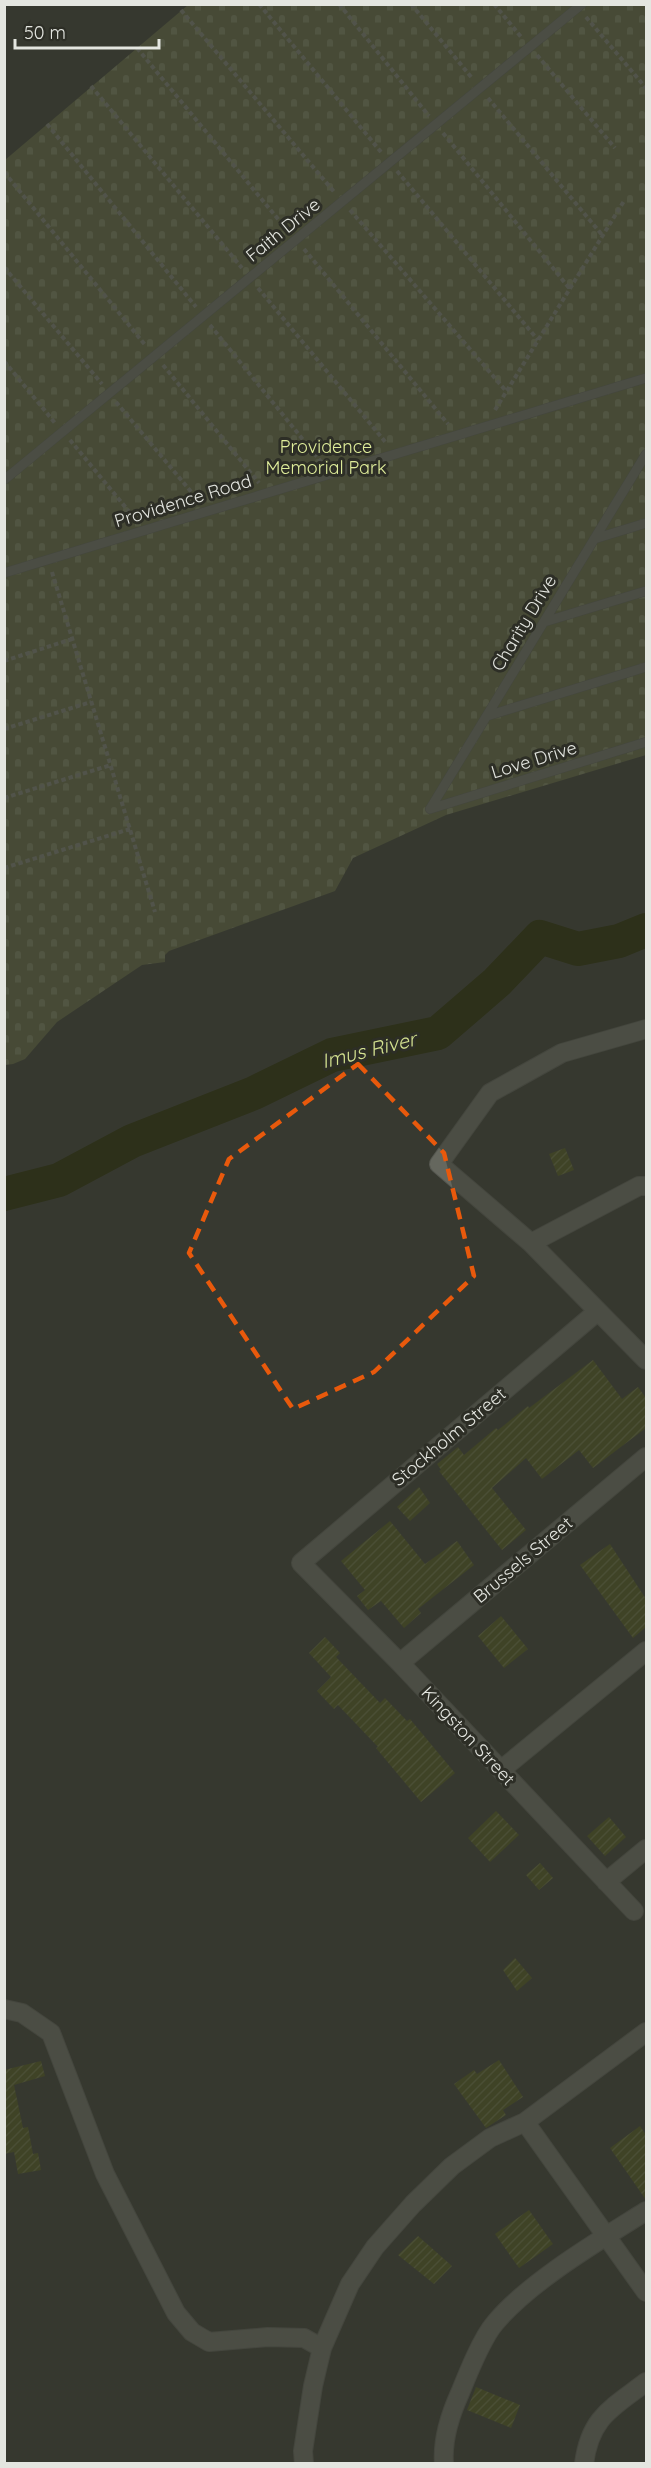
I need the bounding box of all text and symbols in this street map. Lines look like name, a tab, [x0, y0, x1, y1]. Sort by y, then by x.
scale bar	[15, 12, 159, 50]
text: 50 m	[24, 21, 66, 44]
street label: Faith Drive	[241, 193, 325, 267]
park label: Providence Memorial Park	[265, 435, 387, 479]
street label: Providence Road	[112, 469, 254, 532]
street label: Charity Drive	[486, 570, 561, 675]
street label: Love Drive	[488, 736, 579, 783]
water label: Imus River	[319, 1025, 421, 1073]
street label: Stockholm Street	[387, 1382, 510, 1491]
street label: Brussels Street	[468, 1511, 577, 1608]
street label: Kingston Street	[417, 1681, 520, 1790]

